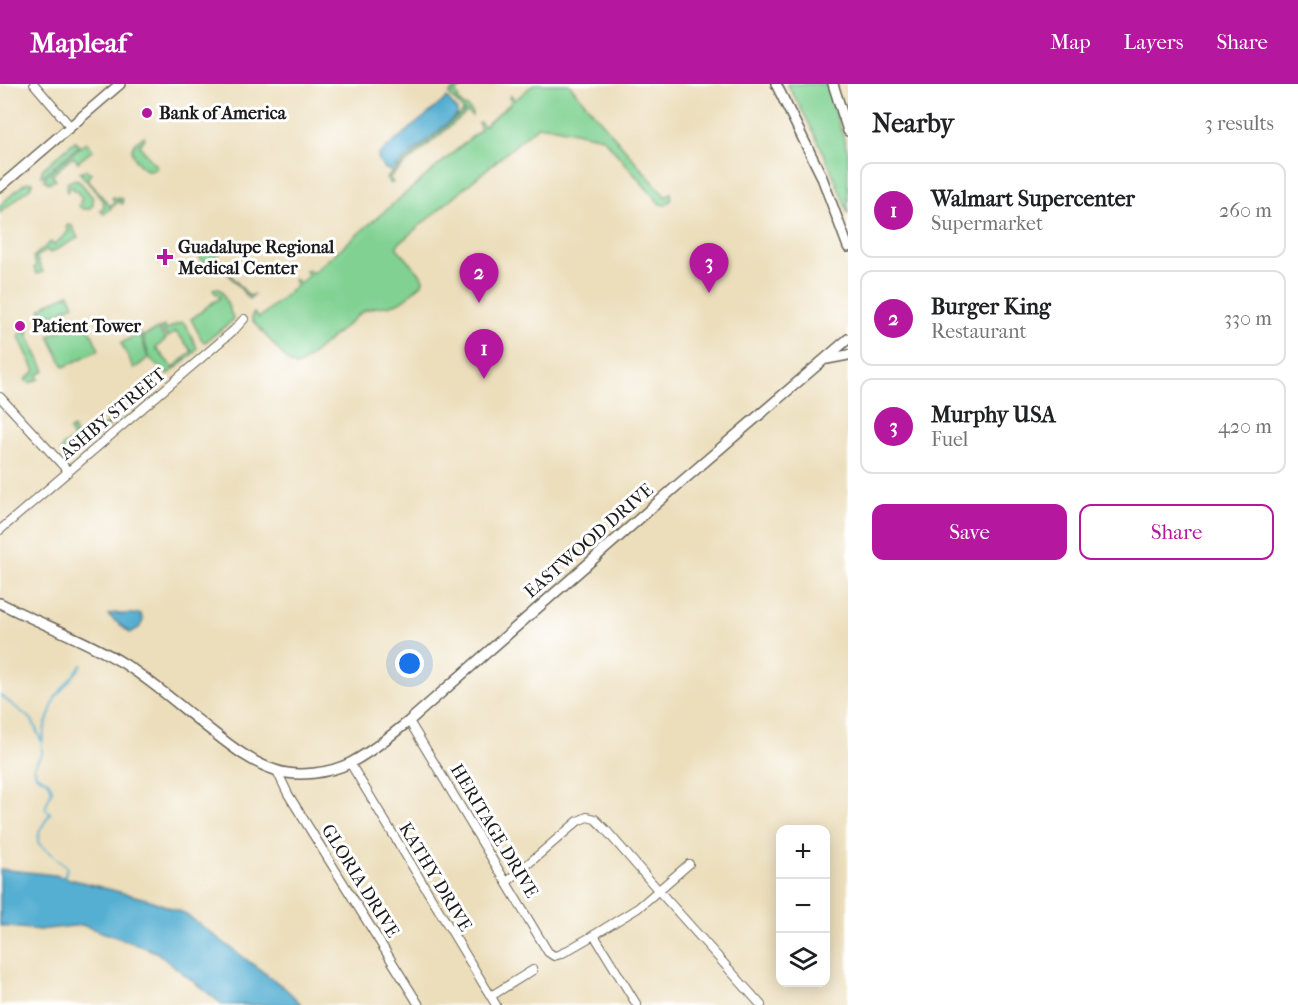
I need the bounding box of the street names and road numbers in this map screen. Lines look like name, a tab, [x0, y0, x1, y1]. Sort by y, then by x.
street label: ASHBY STREET	[55, 363, 171, 465]
street label: EASTWOOD DRIVE	[520, 479, 658, 603]
street label: HERITAGE DRIVE	[446, 760, 542, 902]
street label: KATHY DRIVE	[394, 819, 476, 935]
street label: GLORIA DRIVE	[317, 820, 403, 942]

